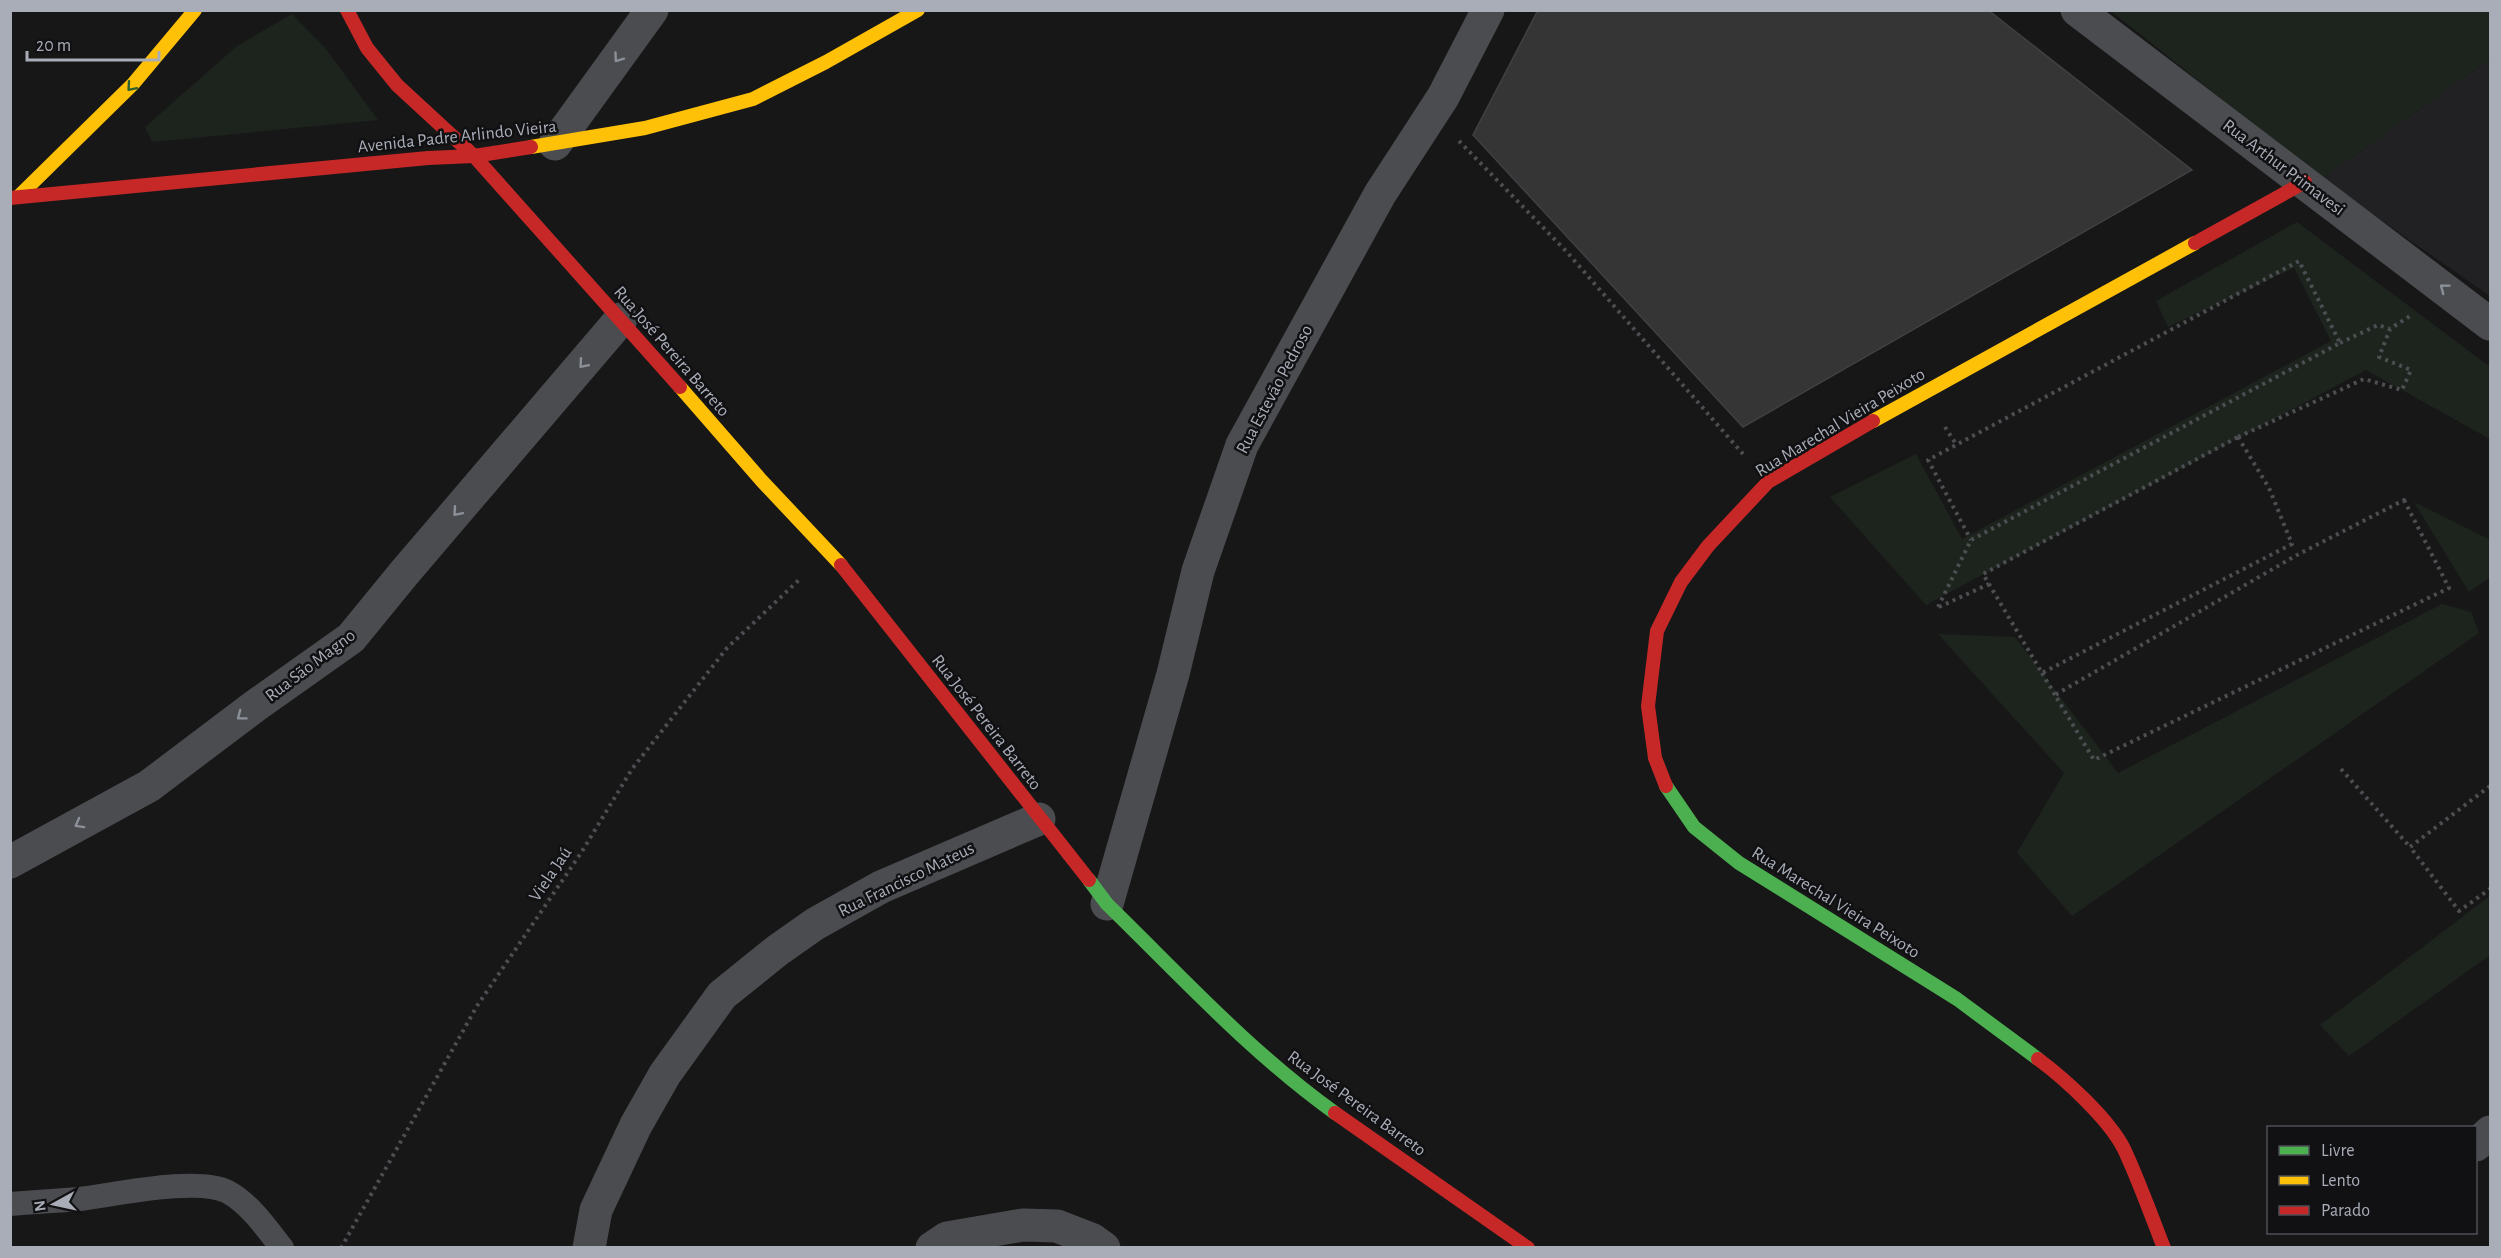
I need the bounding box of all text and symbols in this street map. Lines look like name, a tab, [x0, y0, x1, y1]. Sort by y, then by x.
scale bar	[27, 24, 159, 62]
text: 20 m	[36, 37, 71, 55]
one-way arrow	[614, 51, 625, 62]
one-way arrow	[127, 81, 138, 91]
street label: Rua Arthur Primavesi	[2219, 116, 2348, 219]
street label: Avenida Padre Arlindo Vieira	[357, 118, 557, 156]
street label: Rua José Pereira Barreto	[610, 283, 733, 420]
one-way arrow	[2440, 284, 2451, 295]
street label: Rua Estevão Pedroso	[1233, 322, 1316, 457]
one-way arrow	[580, 357, 591, 368]
street label: Rua Marechal Vieira Peixoto	[1753, 365, 1929, 481]
one-way arrow	[453, 505, 464, 516]
street label: Rua São Magno	[262, 626, 359, 705]
street label: Rua José Pereira Barreto	[928, 652, 1045, 794]
one-way arrow	[236, 709, 247, 720]
one-way arrow	[75, 817, 85, 828]
street label: Rua Francisco Mateus	[836, 839, 977, 921]
street label: Viela Jaú	[526, 844, 575, 905]
street label: Rua Marechal Vieira Peixoto	[1748, 844, 1923, 962]
street label: Rua José Pereira Barreto	[1284, 1048, 1429, 1160]
legend	[2267, 1126, 2477, 1234]
text: Livre	[2321, 1142, 2355, 1160]
text: Lento	[2321, 1172, 2360, 1190]
north arrow	[24, 1174, 84, 1234]
text: N	[31, 1199, 49, 1213]
text: Parado	[2321, 1202, 2370, 1220]

